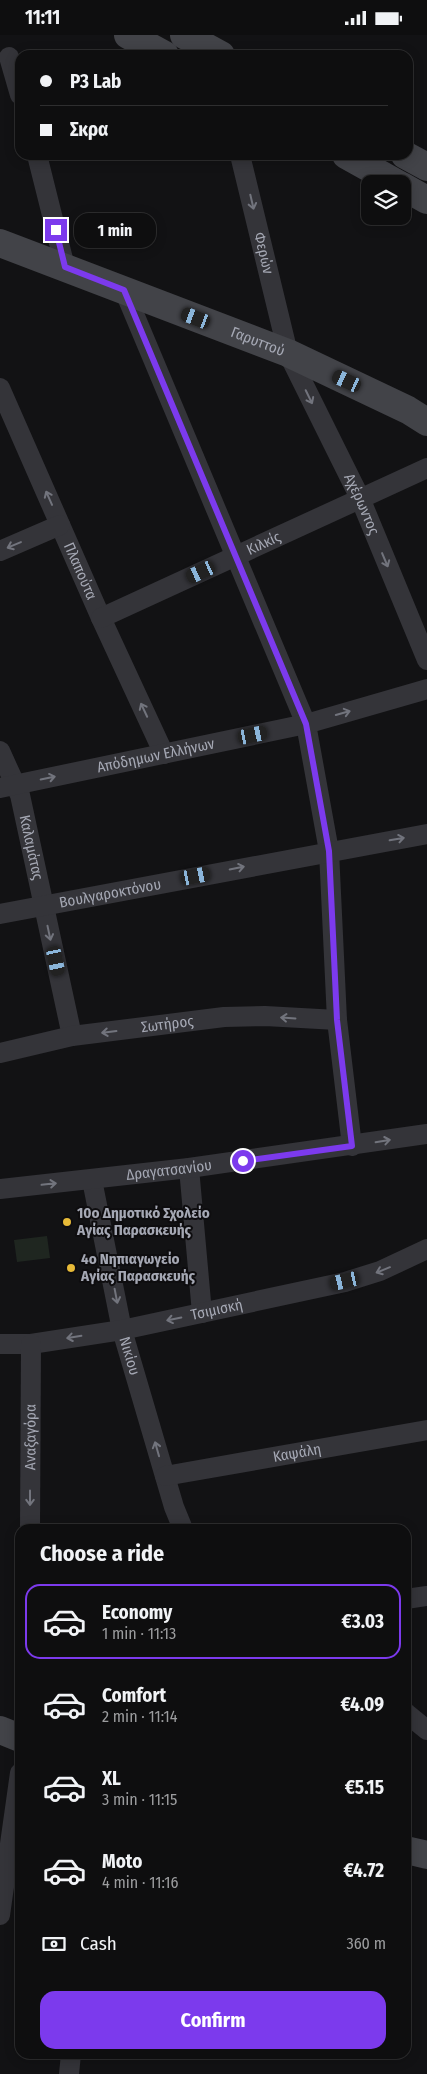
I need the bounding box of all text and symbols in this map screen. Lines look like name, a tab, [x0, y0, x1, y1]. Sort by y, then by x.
text: 11:11	[25, 6, 60, 29]
text: P3 Lab	[70, 70, 121, 93]
text: Σκρα	[70, 118, 108, 141]
map controls	[361, 175, 411, 225]
button: layers	[361, 175, 411, 225]
one-way arrow	[248, 194, 257, 210]
callout: 1 min	[74, 213, 156, 247]
route end	[45, 219, 67, 241]
text: 1 min	[98, 221, 132, 240]
street label: Φερών	[250, 231, 278, 276]
car	[179, 306, 212, 330]
street label: Γαρυττού	[228, 323, 287, 360]
car	[330, 368, 363, 394]
one-way arrow	[304, 389, 314, 404]
street label: Αχέρωντος	[340, 470, 383, 538]
one-way arrow	[43, 491, 53, 506]
street label: Κιλκίς	[244, 527, 284, 559]
one-way arrow	[7, 540, 22, 550]
street label: Πλαπούτα	[60, 540, 101, 603]
one-way arrow	[381, 552, 390, 567]
car	[184, 559, 217, 585]
one-way arrow	[138, 703, 148, 718]
one-way arrow	[335, 708, 351, 718]
car	[236, 725, 269, 745]
street label: Απόδημων Ελλήνων	[95, 734, 216, 776]
one-way arrow	[39, 773, 55, 783]
street label: Καλαμάτας	[16, 813, 47, 882]
one-way arrow	[388, 834, 404, 844]
one-way arrow	[228, 863, 244, 873]
car	[179, 866, 212, 886]
street label: Βουλγαροκτόνου	[58, 875, 162, 912]
one-way arrow	[45, 924, 55, 940]
car	[45, 945, 66, 977]
street label: Σωτήρος	[140, 1012, 195, 1036]
one-way arrow	[280, 1013, 296, 1022]
one-way arrow	[102, 1027, 118, 1037]
one-way arrow	[375, 1136, 391, 1146]
route start	[232, 1150, 254, 1172]
street label: Δραγατσανίου	[125, 1156, 213, 1184]
one-way arrow	[40, 1179, 56, 1189]
place label: 10ο Δημοτικό Σχολείο Αγίας Παρασκευής	[76, 1204, 210, 1239]
marker: 10ο Δημοτικό Σχολείο Αγίας Παρασκευής	[61, 1216, 73, 1228]
place label: 4ο Νηπιαγωγείο Αγίας Παρασκευής	[80, 1250, 196, 1285]
marker: 4ο Νηπιαγωγείο Αγίας Παρασκευής	[65, 1262, 77, 1274]
one-way arrow	[376, 1265, 391, 1275]
car	[328, 1270, 361, 1292]
one-way arrow	[111, 1288, 121, 1304]
street label: Τσιμισκή	[189, 1295, 244, 1324]
one-way arrow	[166, 1315, 182, 1324]
one-way arrow	[66, 1333, 82, 1343]
street label: Νικίου	[115, 1335, 144, 1377]
street label: Αναξαγόρα	[21, 1404, 40, 1470]
street label: Καψάλη	[271, 1440, 322, 1466]
one-way arrow	[152, 1442, 162, 1458]
one-way arrow	[25, 1489, 35, 1505]
text: Choose a ride	[40, 1540, 164, 1567]
icon: car	[42, 1599, 87, 1644]
text: Economy	[102, 1601, 172, 1624]
text: €3.03	[342, 1610, 384, 1633]
text: 1 min · 11:13	[102, 1624, 176, 1643]
icon: car	[42, 1682, 87, 1727]
text: Comfort	[102, 1684, 166, 1707]
text: €4.09	[341, 1693, 384, 1716]
text: 2 min · 11:14	[102, 1707, 177, 1726]
icon: car	[42, 1765, 87, 1810]
text: XL	[102, 1767, 121, 1790]
text: €5.15	[345, 1776, 384, 1799]
text: 3 min · 11:15	[102, 1790, 177, 1809]
icon: car	[42, 1848, 87, 1893]
text: Moto	[102, 1850, 142, 1873]
text: €4.72	[343, 1859, 384, 1882]
text: 4 min · 11:16	[102, 1873, 178, 1892]
icon: cash	[40, 1930, 68, 1958]
text: Cash	[80, 1932, 117, 1955]
text: 360 m	[346, 1934, 386, 1953]
button: Confirm	[40, 1991, 386, 2049]

